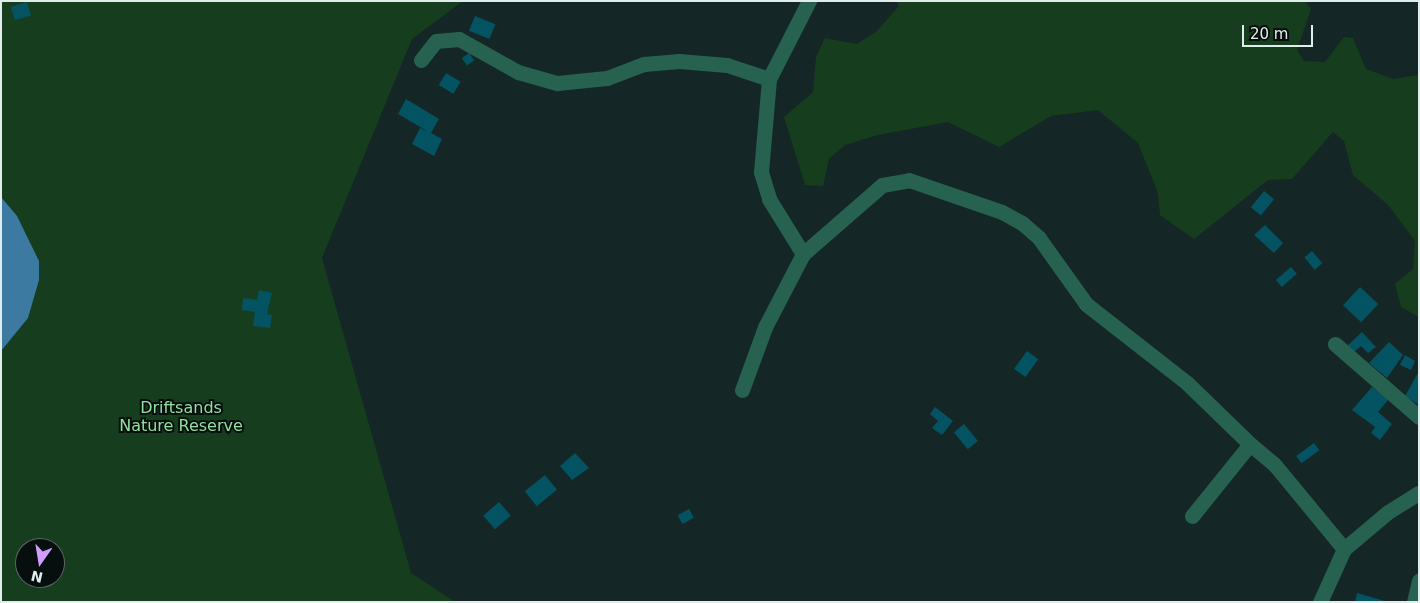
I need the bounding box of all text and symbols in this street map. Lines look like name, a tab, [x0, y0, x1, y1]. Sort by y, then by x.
scale bar	[1245, 15, 1316, 47]
text: 20 m	[1250, 25, 1288, 43]
park label: Driftsands Nature Reserve	[119, 398, 243, 436]
north arrow	[15, 538, 65, 588]
text: N	[29, 568, 44, 586]

